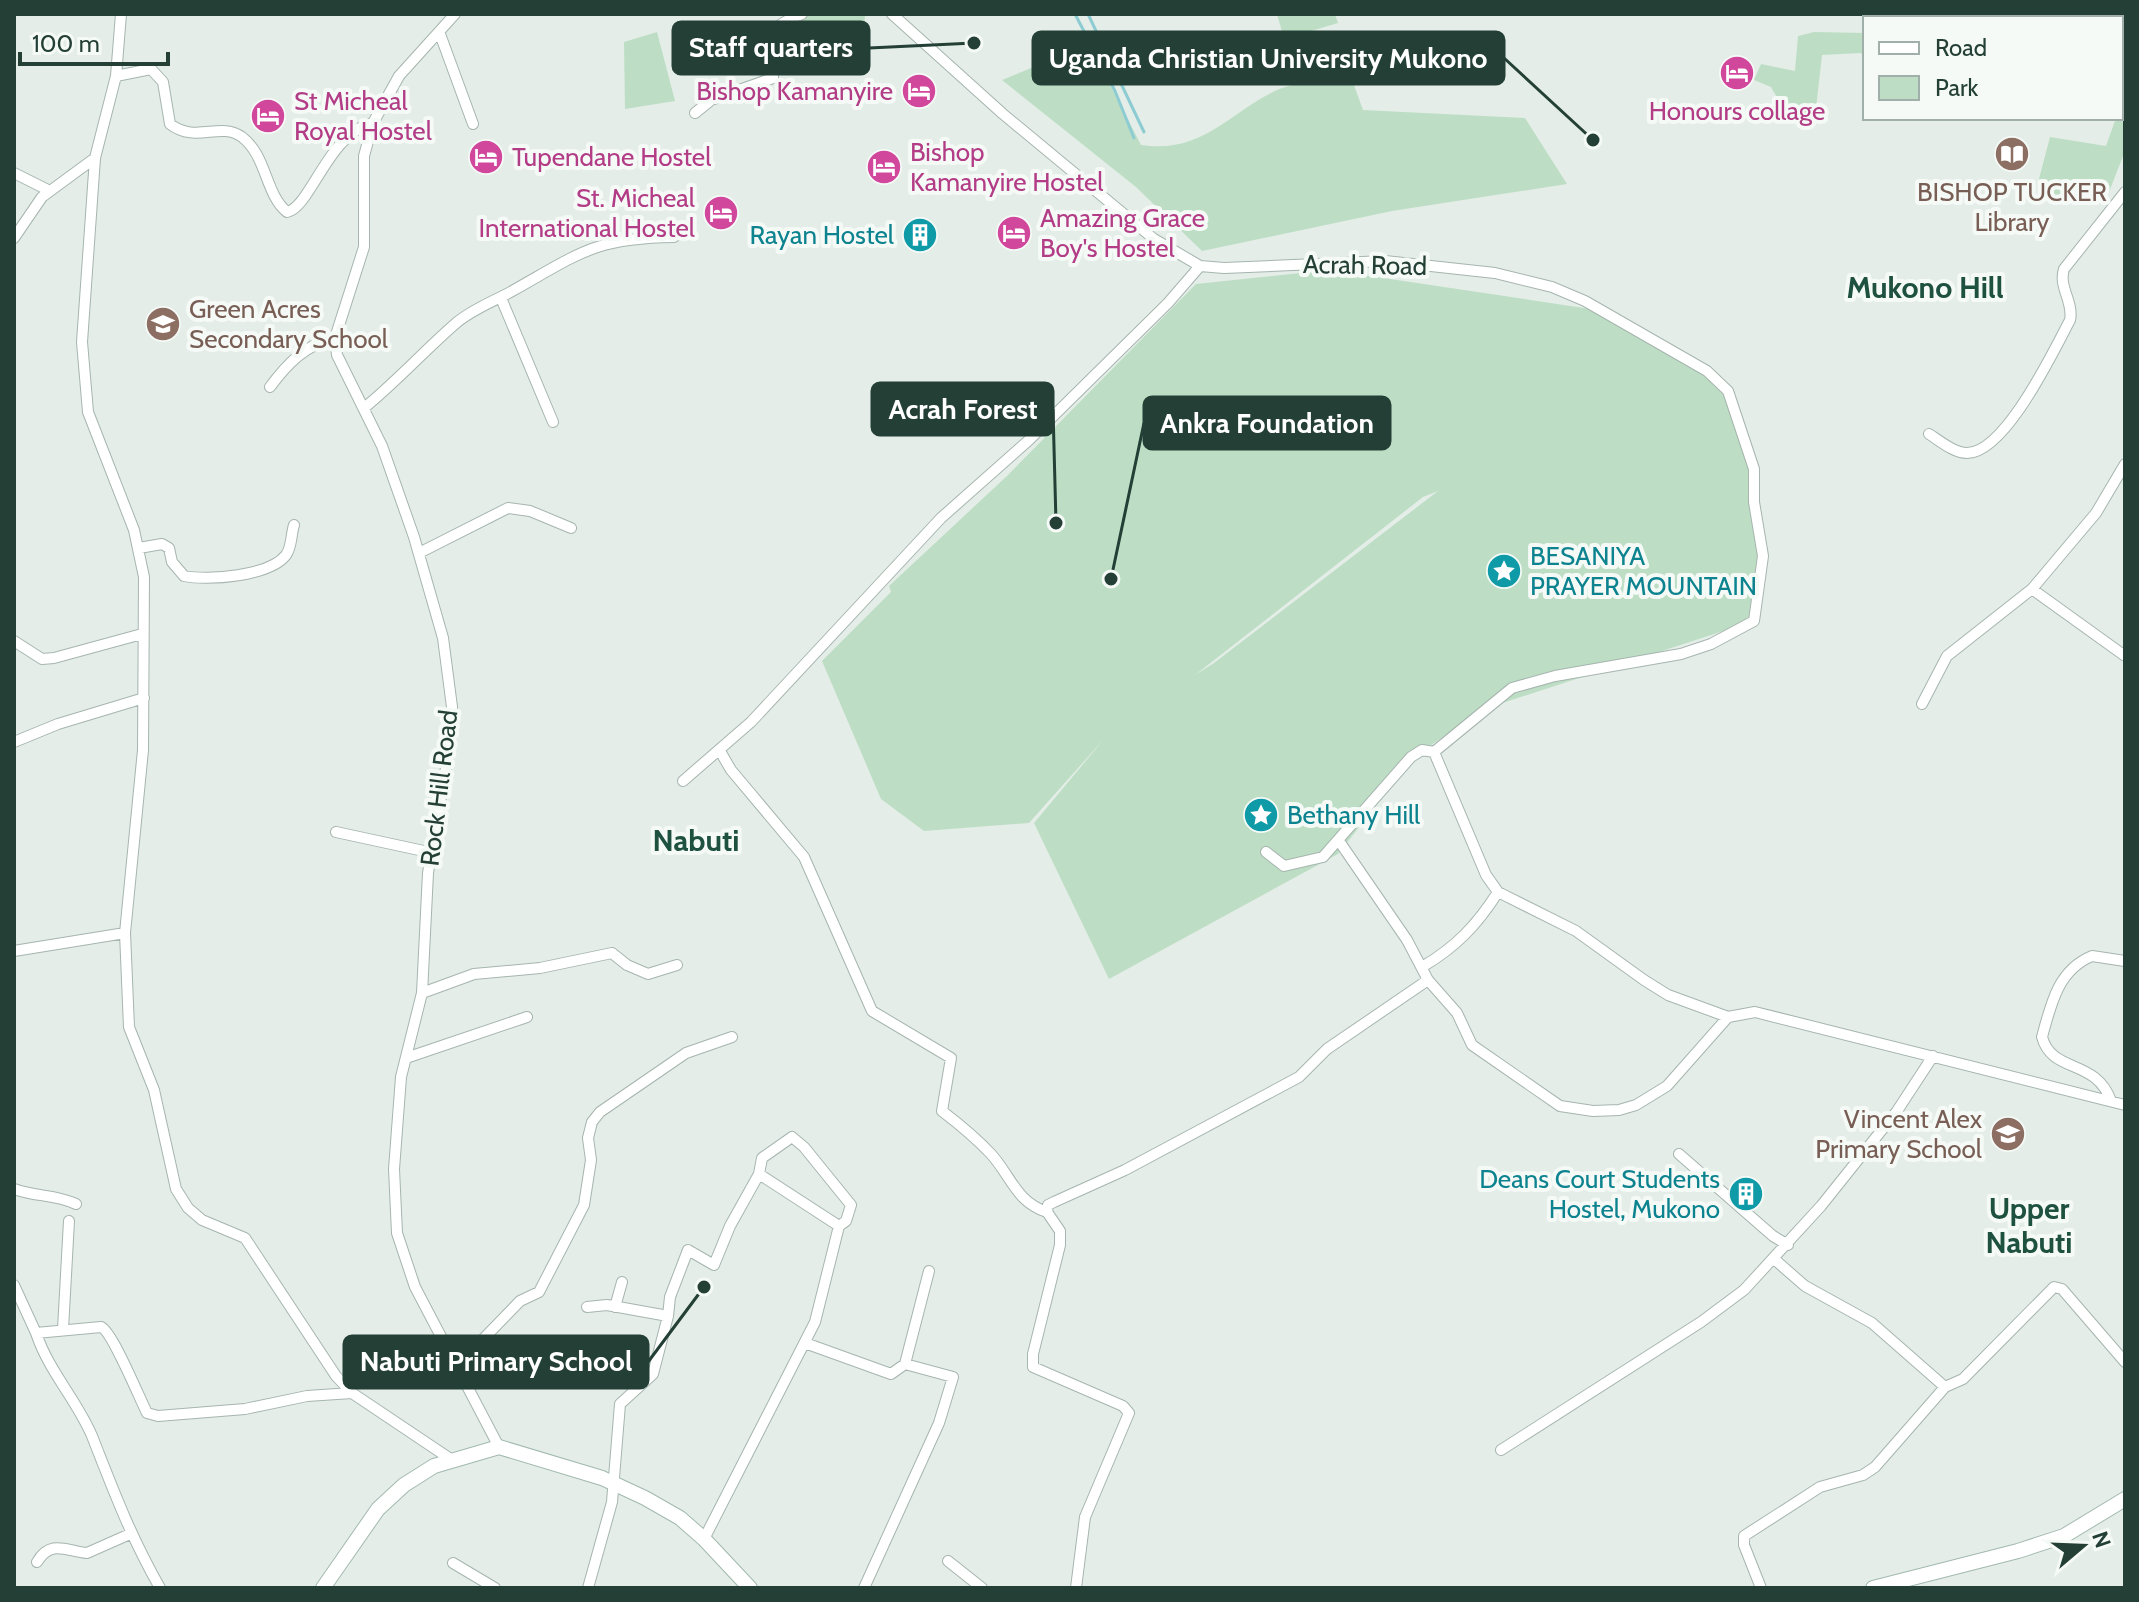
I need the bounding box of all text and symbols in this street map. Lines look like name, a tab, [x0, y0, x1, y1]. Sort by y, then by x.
scale bar	[20, 16, 168, 66]
legend	[1863, 16, 2123, 120]
callout: Staff quarters	[673, 22, 869, 74]
text: 100 m	[32, 29, 100, 58]
text: Staff quarters	[689, 30, 853, 64]
callout: Uganda Christian University Mukono	[1033, 32, 1504, 84]
text: Road	[1935, 33, 1987, 62]
text: Uganda Christian University Mukono	[1048, 41, 1488, 75]
hotel icon: Honours collage	[1718, 54, 1756, 92]
hotel icon: Bishop Kamanyire	[900, 72, 938, 110]
text: Park	[1935, 73, 1978, 102]
place label: Bishop Kamanyire	[696, 75, 893, 107]
place label: St Micheal Royal Hostel	[294, 85, 432, 147]
place label: Honours collage	[1649, 95, 1825, 127]
hotel icon: St Micheal Royal Hostel	[249, 97, 287, 135]
library icon: BISHOP TUCKER Library	[1993, 135, 2031, 173]
place label: Bishop Kamanyire Hostel	[910, 136, 1104, 198]
hotel icon: Tupendane Hostel	[467, 138, 505, 176]
place label: Tupendane Hostel	[512, 141, 711, 173]
hotel icon: Bishop Kamanyire Hostel	[865, 148, 903, 186]
place label: BISHOP TUCKER Library	[1917, 176, 2107, 238]
place label: St. Micheal International Hostel	[479, 182, 695, 244]
hotel icon: St. Micheal International Hostel	[702, 194, 740, 232]
place label: Amazing Grace Boy's Hostel	[1040, 202, 1205, 264]
hotel icon: Amazing Grace Boy's Hostel	[995, 214, 1033, 252]
building icon: Rayan Hostel	[901, 216, 939, 254]
place label: Rayan Hostel	[749, 219, 894, 251]
street label: Acrah Road	[1303, 248, 1427, 282]
district label: Mukono Hill	[1846, 269, 2004, 306]
place label: Green Acres Secondary School	[189, 293, 388, 355]
school or university icon: Green Acres Secondary School	[144, 305, 182, 343]
callout: Acrah Forest	[872, 383, 1053, 435]
text: Acrah Forest	[888, 392, 1038, 426]
callout: Ankra Foundation	[1144, 397, 1390, 449]
text: Ankra Foundation	[1160, 406, 1374, 440]
place label: BESANIYA PRAYER MOUNTAIN	[1530, 540, 1757, 602]
place icon: BESANIYA PRAYER MOUNTAIN	[1485, 552, 1523, 590]
street label: Rock Hill Road	[414, 708, 464, 868]
place icon: Bethany Hill	[1242, 796, 1280, 834]
place label: Bethany Hill	[1287, 799, 1420, 831]
district label: Nabuti	[652, 822, 740, 859]
place label: Vincent Alex Primary School	[1815, 1103, 1983, 1165]
school or university icon: Vincent Alex Primary School	[1989, 1115, 2027, 1153]
place label: Deans Court Students Hostel, Mukono	[1479, 1163, 1720, 1225]
building icon: Deans Court Students Hostel, Mukono	[1727, 1175, 1765, 1213]
district label: Upper Nabuti	[1985, 1190, 2073, 1261]
callout: Nabuti Primary School	[344, 1336, 648, 1388]
text: Nabuti Primary School	[360, 1344, 632, 1378]
north arrow	[2043, 1506, 2123, 1586]
text: N	[2086, 1528, 2117, 1551]

